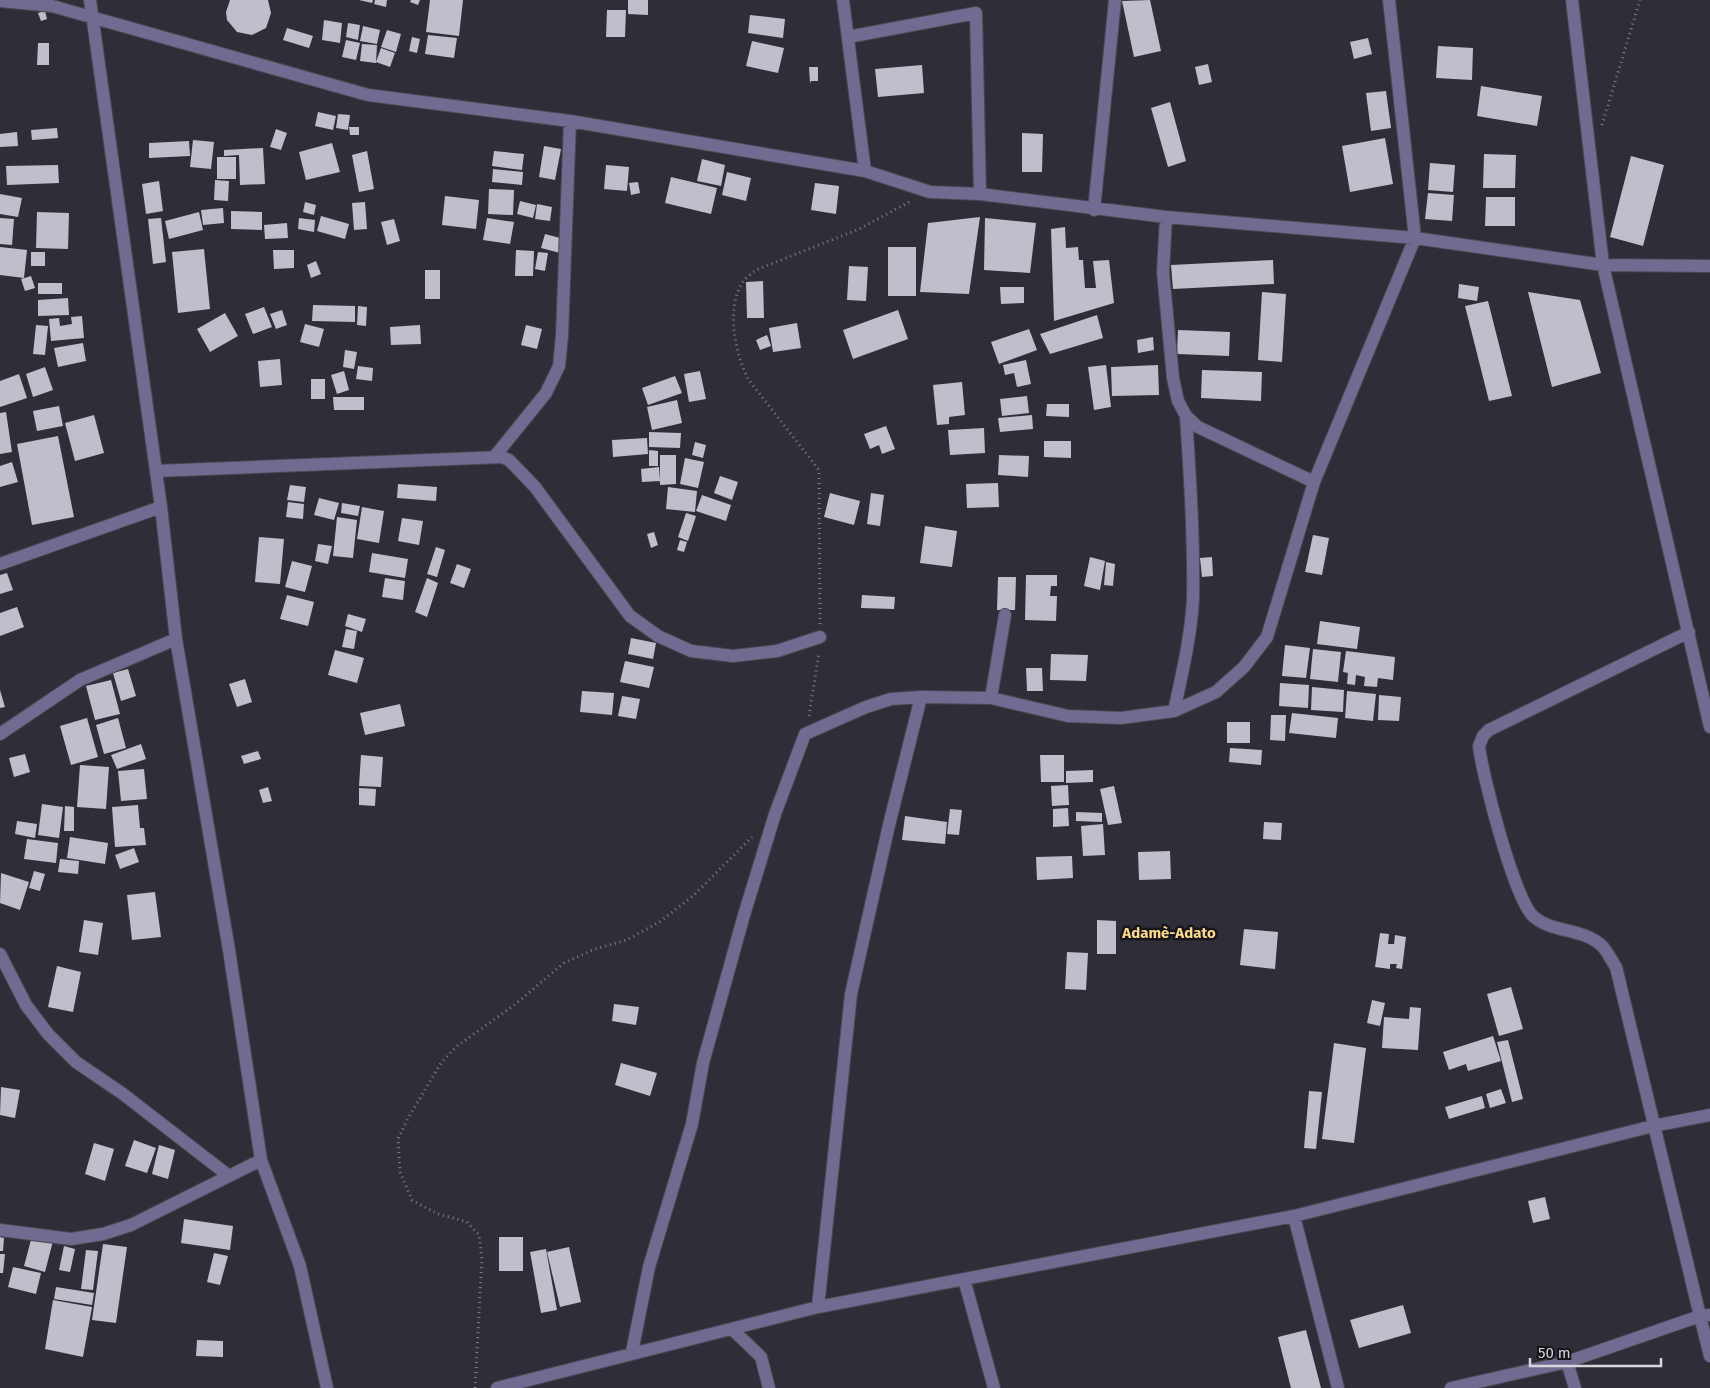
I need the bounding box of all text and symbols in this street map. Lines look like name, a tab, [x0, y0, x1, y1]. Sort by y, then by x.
district label: Adamè-Adato	[1121, 924, 1216, 942]
scale bar	[1530, 1336, 1661, 1368]
text: 50 m	[1538, 1344, 1571, 1362]

